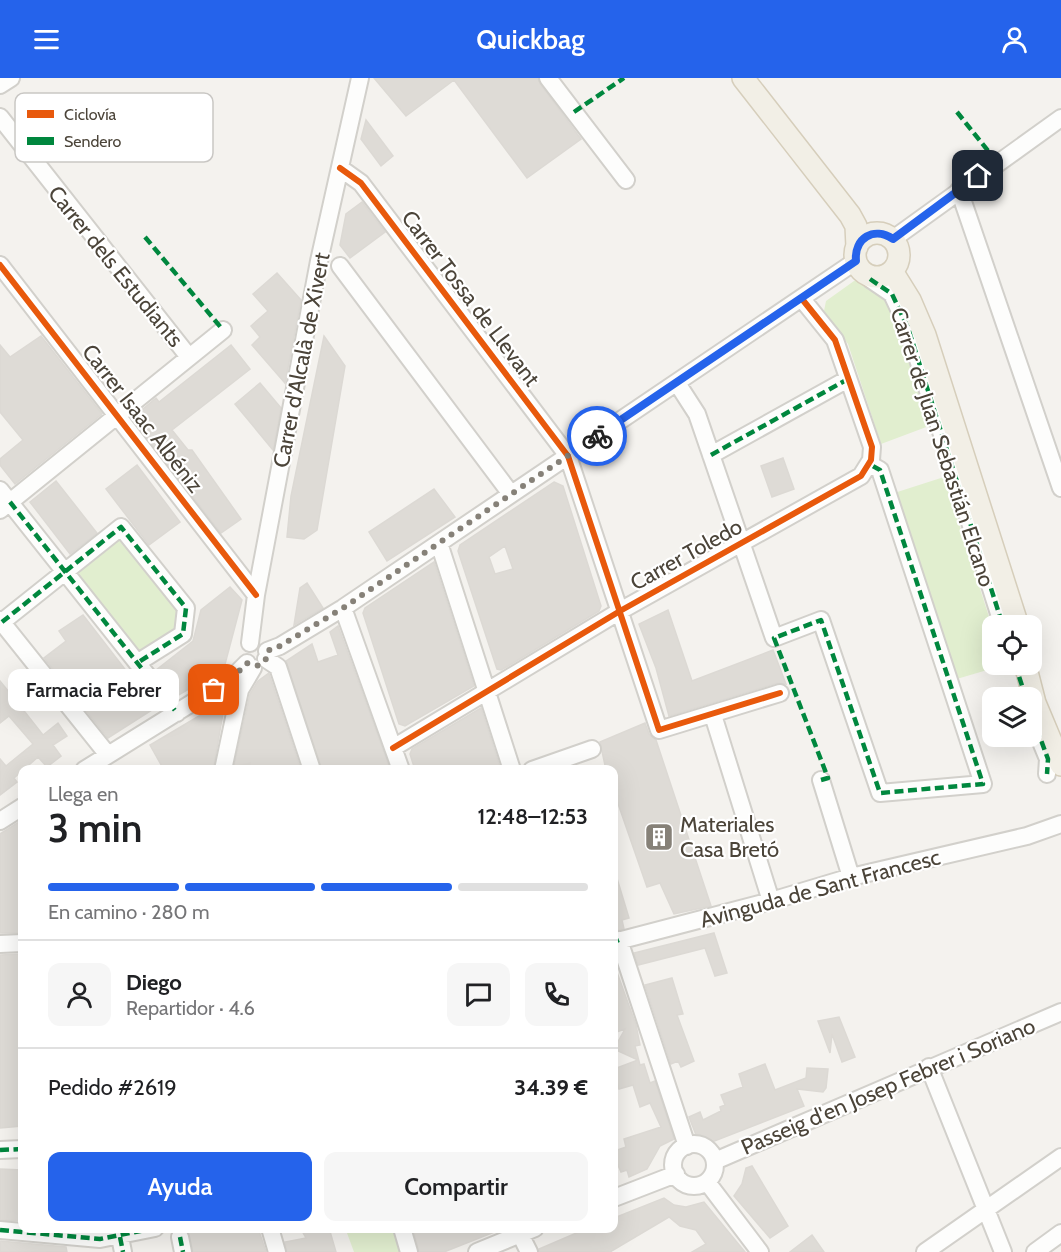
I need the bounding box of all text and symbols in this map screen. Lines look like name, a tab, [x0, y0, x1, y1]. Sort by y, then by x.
icon: menu	[30, 23, 63, 56]
text: Quickbag	[476, 23, 585, 56]
icon: person	[998, 23, 1031, 56]
legend	[15, 93, 213, 162]
text: Ciclovía	[64, 105, 117, 124]
text: Sendero	[64, 132, 121, 151]
pin	[952, 150, 1003, 201]
icon: home	[961, 159, 994, 192]
street label: Carrer dels Estudiants	[42, 180, 189, 352]
street label: Carrer Tossa de Llevant	[396, 205, 546, 392]
street label: Carrer d'Alcalà de Xivert	[267, 250, 336, 470]
street label: Carrer de Juan Sebastián Elcano	[885, 304, 1000, 590]
street label: Carrer Isaac Albéniz	[76, 339, 209, 498]
courier	[567, 406, 627, 466]
icon: bike	[581, 420, 614, 453]
street label: Carrer Toledo	[626, 513, 747, 596]
map controls	[982, 615, 1042, 747]
button: locate	[982, 615, 1042, 675]
pin	[188, 664, 239, 715]
callout: Farmacia Febrer	[7, 669, 178, 711]
icon: bag	[197, 673, 230, 706]
text: Farmacia Febrer	[26, 678, 161, 702]
button: layers	[982, 687, 1042, 747]
text: Llega en	[48, 782, 118, 806]
text: 12:48–12:53	[478, 803, 588, 830]
text: 3 min	[48, 804, 142, 852]
place label: Materiales Casa Bretó	[680, 811, 779, 863]
building icon: Materiales Casa Bretó	[643, 821, 675, 853]
street label: Avinguda de Sant Francesc	[697, 843, 943, 934]
text: En camino · 280 m	[48, 900, 210, 924]
button: person	[48, 963, 111, 1026]
button: chat	[447, 963, 510, 1026]
button: phone	[525, 963, 588, 1026]
text: Diego	[126, 969, 182, 996]
text: Repartidor · 4.6	[126, 996, 255, 1020]
street label: Passeig d'en Josep Febrer i Soriano	[737, 1012, 1039, 1161]
text: Pedido #2619	[48, 1074, 177, 1101]
text: 34.39 €	[514, 1074, 588, 1101]
button: Ayuda	[48, 1152, 312, 1221]
button: Compartir	[324, 1152, 588, 1221]

